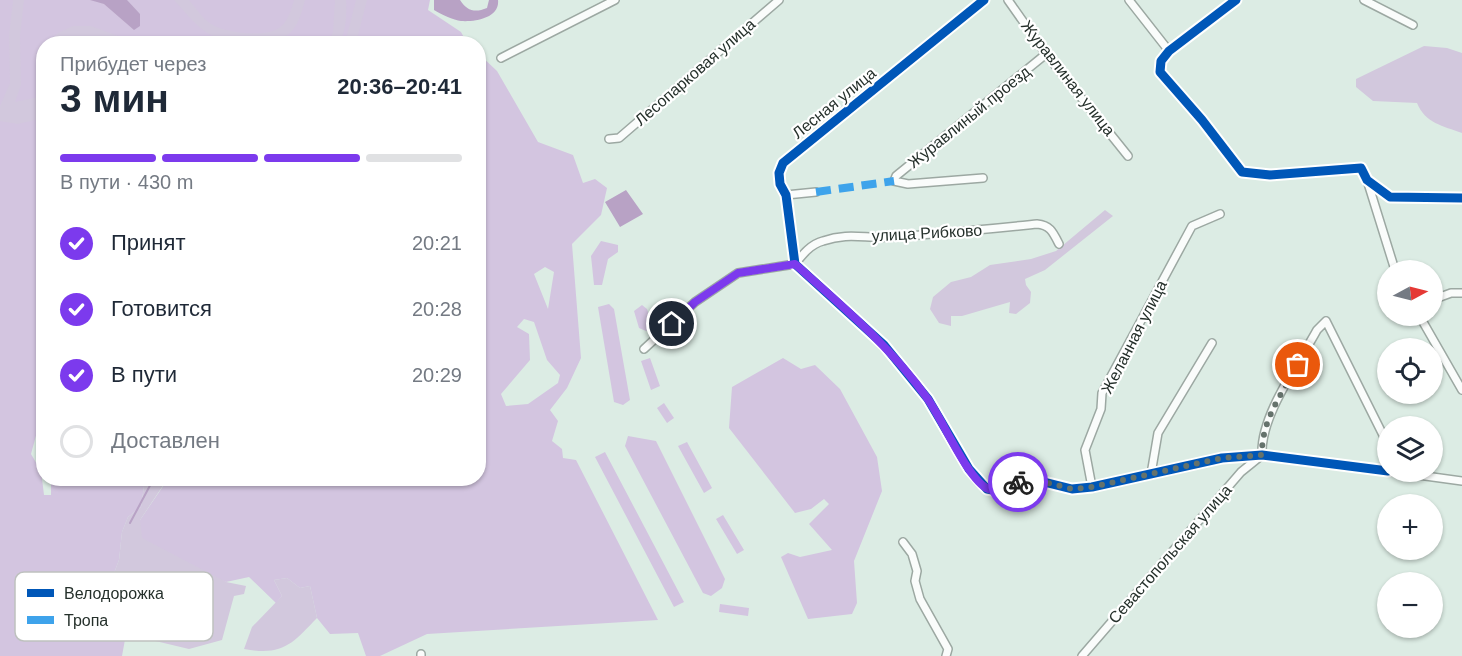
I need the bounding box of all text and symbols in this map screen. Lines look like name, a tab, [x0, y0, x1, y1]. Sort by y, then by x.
street label: Лесопарковая улица	[632, 15, 759, 129]
street label: Журавлиная улица	[1018, 17, 1118, 139]
text: Прибудет через	[60, 53, 206, 75]
street label: Журавлиный проезд	[905, 62, 1034, 171]
street label: Лесная улица	[789, 64, 879, 142]
text: 20:36–20:41	[337, 74, 462, 99]
text: 3 мин	[60, 77, 169, 120]
text: В пути · 430 m	[60, 171, 193, 193]
street label: улица Рибково	[871, 222, 983, 244]
icon: check	[60, 227, 93, 260]
text: Принят	[111, 230, 185, 255]
text: 20:21	[412, 232, 462, 254]
north arrow	[1377, 260, 1443, 326]
map controls	[1377, 260, 1443, 638]
street label: Желанная улица	[1098, 277, 1170, 396]
icon: check	[60, 293, 93, 326]
text: Готовится	[111, 296, 212, 321]
text: 20:28	[412, 298, 462, 320]
pin	[646, 298, 697, 349]
icon: home	[655, 307, 688, 340]
button: locate	[1377, 338, 1443, 404]
pin	[1272, 339, 1323, 390]
icon: bag	[1281, 348, 1314, 381]
icon: check	[60, 359, 93, 392]
text: В пути	[111, 362, 177, 387]
text: 20:29	[412, 364, 462, 386]
button: layers	[1377, 416, 1443, 482]
text: Доставлен	[111, 428, 220, 453]
courier	[988, 452, 1048, 512]
icon: bike	[1002, 466, 1035, 499]
street label: Севастопольская улица	[1105, 481, 1235, 627]
button: +	[1377, 494, 1443, 560]
legend	[15, 572, 213, 641]
button: −	[1377, 572, 1443, 638]
text: Велодорожка	[64, 585, 164, 602]
text: Тропа	[64, 612, 108, 629]

